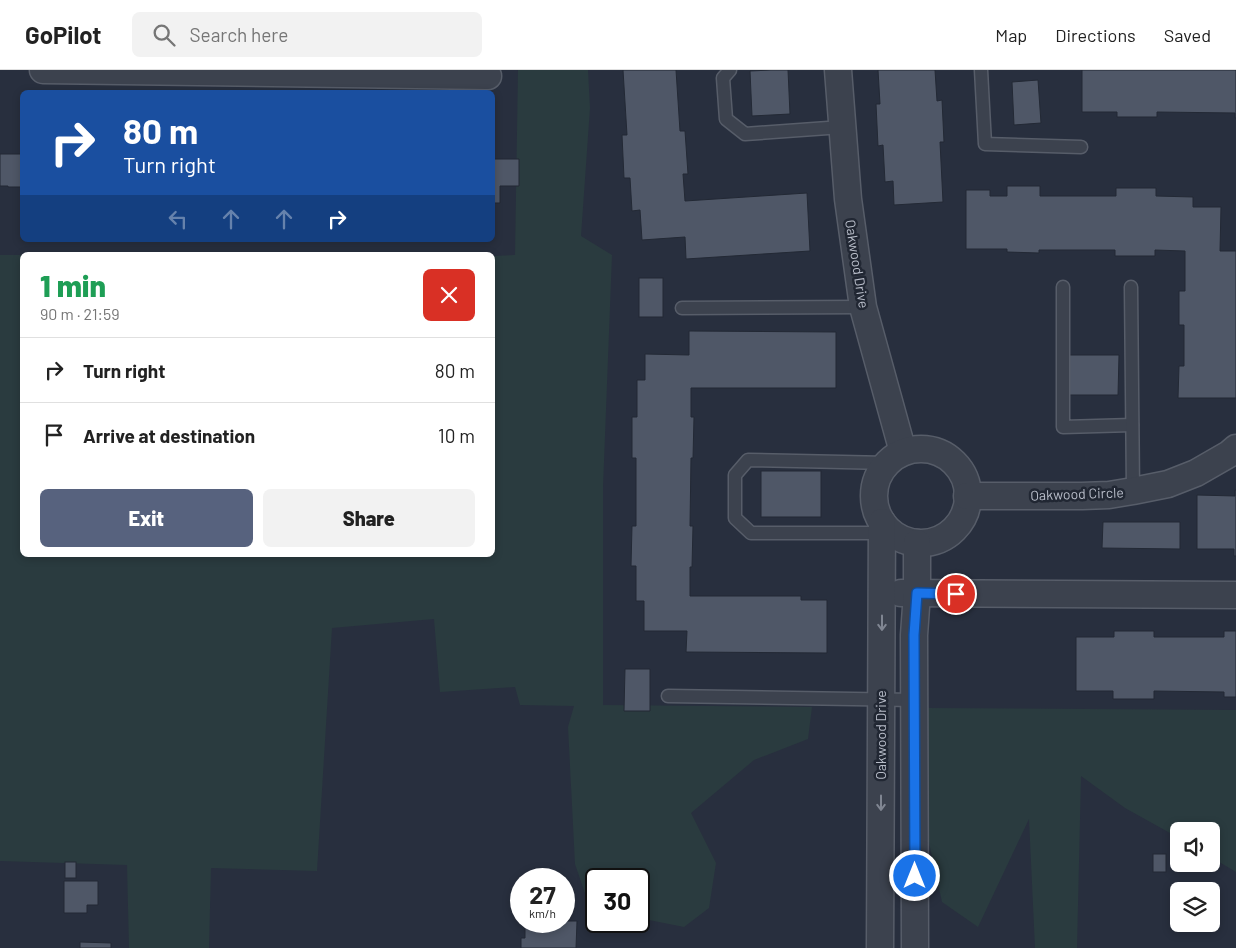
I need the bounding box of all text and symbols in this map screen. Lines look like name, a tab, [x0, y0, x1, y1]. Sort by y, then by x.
search box	[132, 12, 482, 57]
text: GoPilot	[25, 20, 102, 49]
icon: search	[150, 21, 178, 49]
text: Search here	[190, 23, 288, 46]
text: Map	[995, 24, 1027, 46]
text: Directions	[1055, 24, 1136, 46]
text: Saved	[1164, 24, 1211, 46]
text: 80 m	[123, 109, 198, 151]
icon: right	[40, 110, 105, 175]
text: Turn right	[123, 151, 216, 177]
icon: left	[164, 205, 192, 233]
icon: ahead	[217, 205, 245, 233]
icon: ahead	[270, 205, 298, 233]
icon: right	[323, 205, 351, 233]
street label: Oakwood Drive	[842, 218, 873, 309]
text: 1 min	[40, 267, 106, 303]
button: close	[423, 269, 475, 321]
text: 90 m · 21:59	[40, 304, 120, 323]
icon: right	[40, 356, 68, 384]
text: Turn right	[83, 359, 165, 382]
text: 80 m	[435, 359, 475, 382]
icon: arrive	[40, 421, 68, 449]
text: Arrive at destination	[83, 424, 255, 447]
text: 10 m	[438, 424, 475, 447]
street label: Oakwood Circle	[1030, 483, 1124, 504]
button: Exit	[40, 489, 253, 547]
button: Share	[263, 489, 475, 547]
pin	[935, 573, 977, 615]
icon: arrive	[942, 580, 970, 608]
one-way arrow	[877, 614, 887, 631]
street label: Oakwood Drive	[872, 690, 889, 780]
one-way arrow	[876, 794, 886, 811]
map controls	[1170, 822, 1220, 932]
button: sound	[1170, 822, 1220, 872]
position arrow	[888, 849, 940, 901]
speed limit sign: 30	[585, 868, 650, 933]
text: 27	[529, 879, 556, 909]
button: layers	[1170, 882, 1220, 932]
text: km/h	[529, 906, 556, 920]

